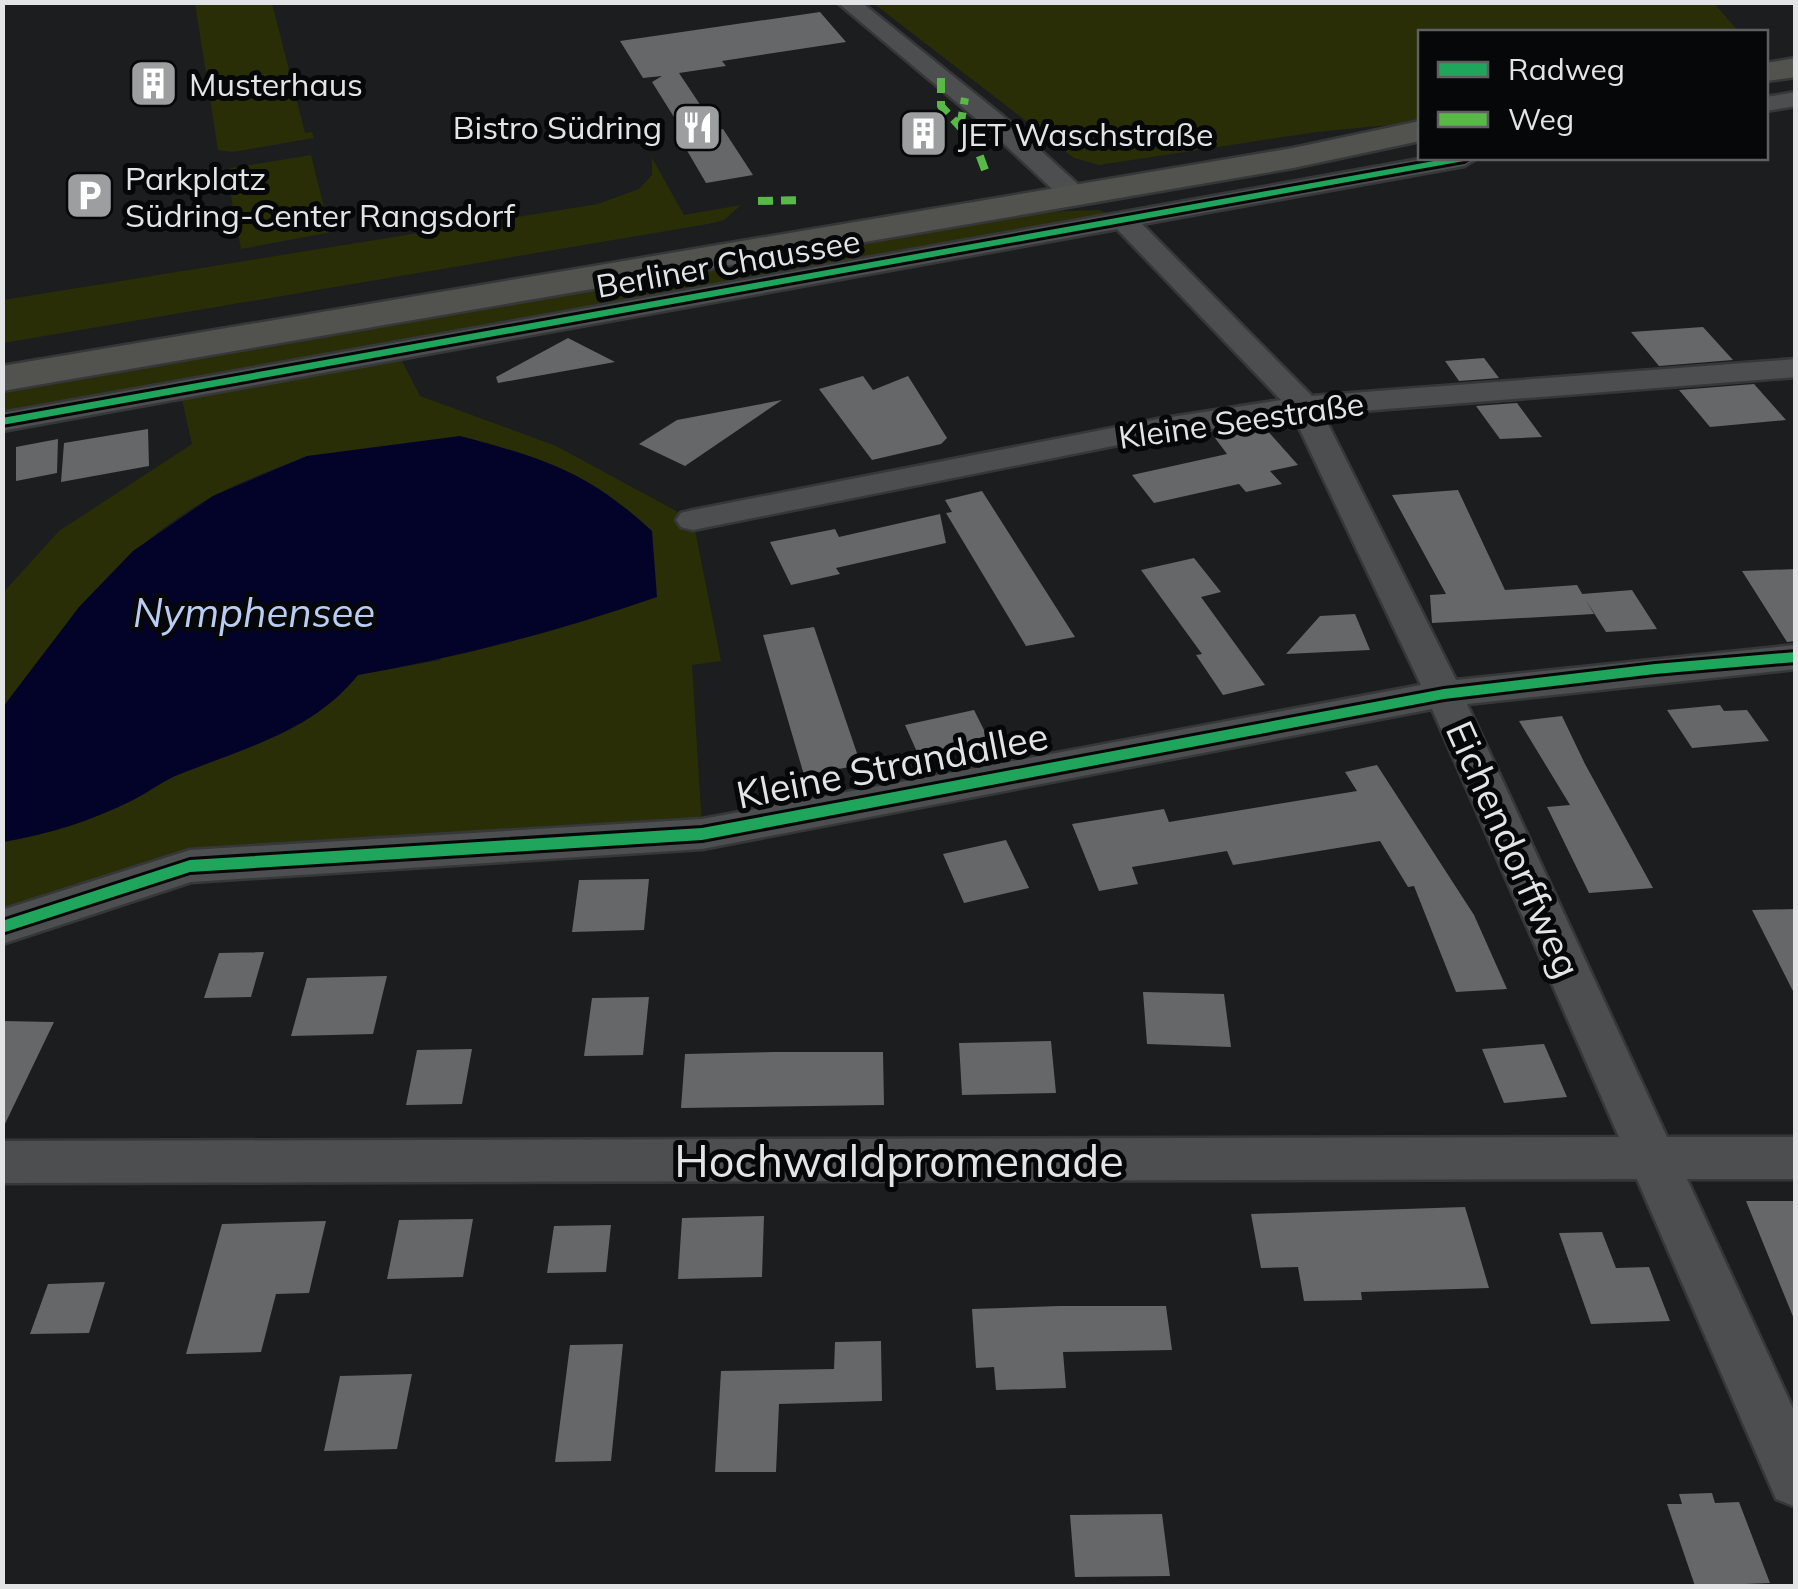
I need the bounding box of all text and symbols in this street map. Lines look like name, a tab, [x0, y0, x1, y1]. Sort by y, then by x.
legend	[1418, 30, 1768, 160]
text: Radweg	[1508, 50, 1625, 88]
building icon: Musterhaus	[128, 58, 180, 110]
place label: Musterhaus	[189, 64, 363, 104]
text: Weg	[1508, 100, 1574, 138]
restaurant icon: Bistro Südring	[671, 101, 723, 153]
place label: Bistro Südring	[453, 107, 662, 147]
building icon: JET Waschstraße	[897, 108, 949, 160]
place label: JET Waschstraße	[958, 114, 1213, 154]
place label: Parkplatz Südring-Center Rangsdorf	[125, 158, 516, 235]
parking icon: Parkplatz Südring-Center Rangsdorf	[64, 170, 116, 222]
street label: Berliner Chaussee	[593, 220, 863, 306]
street label: Kleine Seestraße	[1116, 383, 1366, 457]
water label: Nymphensee	[133, 587, 375, 637]
street label: Kleine Strandallee	[732, 711, 1052, 819]
street label: Eichendorffweg	[1436, 713, 1592, 985]
street label: Hochwaldpromenade	[674, 1132, 1124, 1188]

